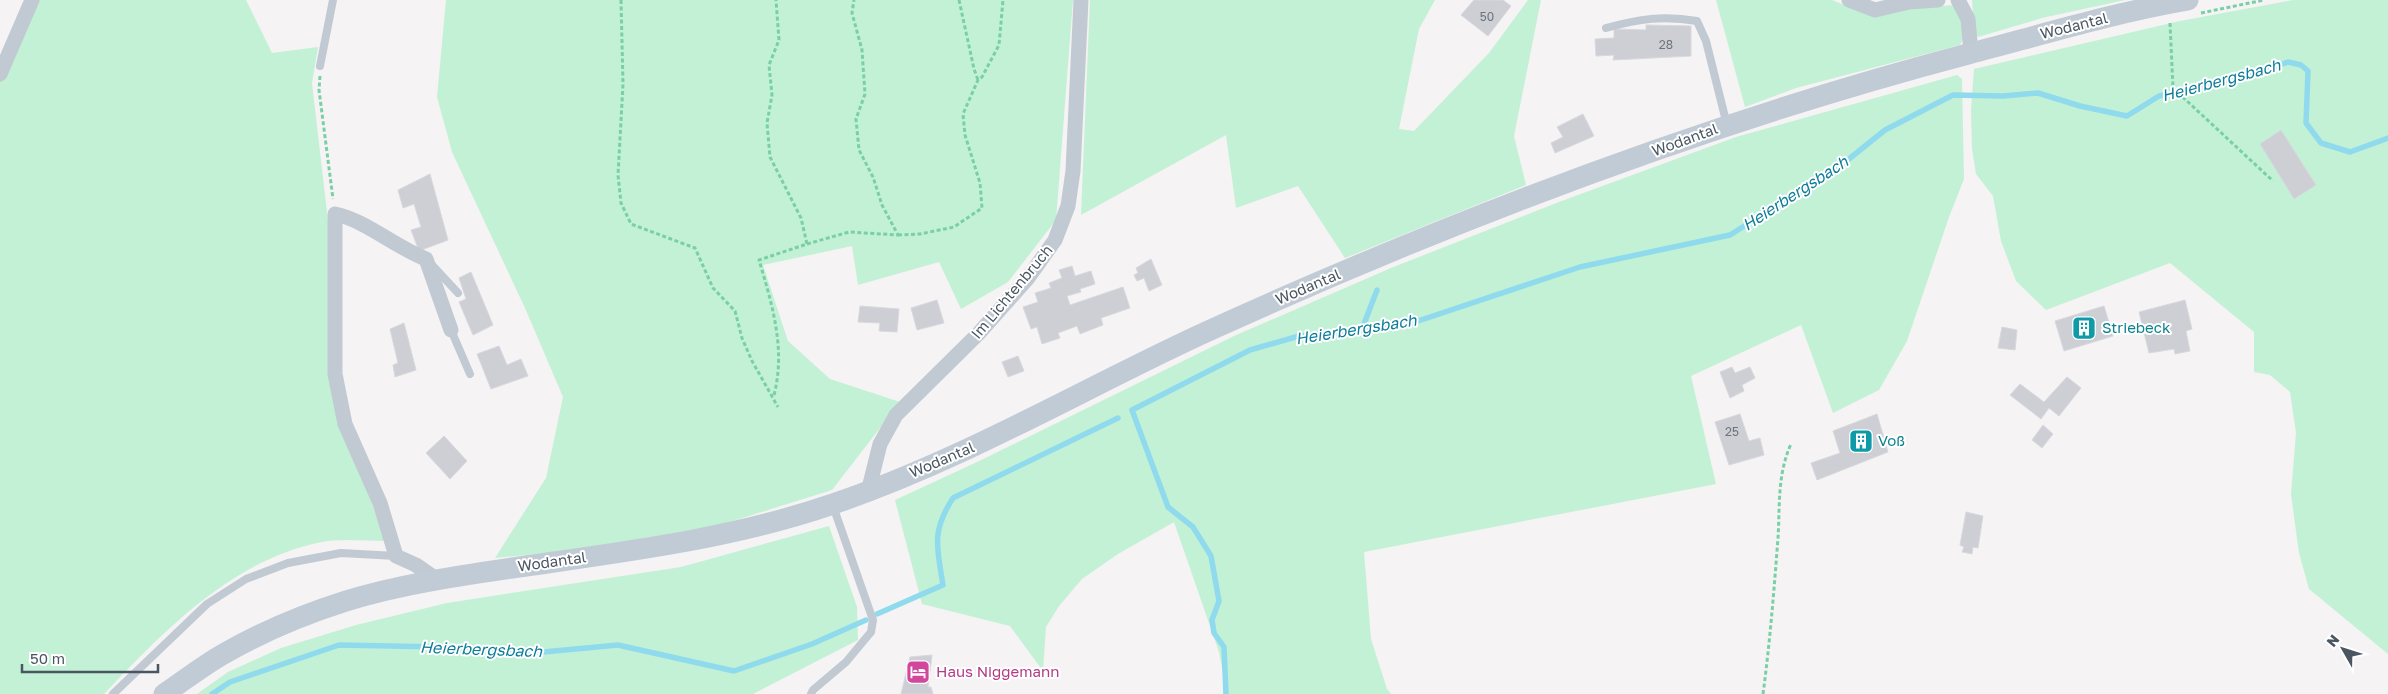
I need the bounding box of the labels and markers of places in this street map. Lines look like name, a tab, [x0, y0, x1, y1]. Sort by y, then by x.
building icon: Striebeck	[2071, 315, 2097, 341]
place label: Striebeck	[2102, 318, 2171, 336]
building icon: Voß	[1848, 428, 1874, 454]
place label: Voß	[1878, 431, 1905, 449]
hotel icon: Haus Niggemann	[905, 659, 931, 685]
place label: Haus Niggemann	[936, 662, 1059, 680]

